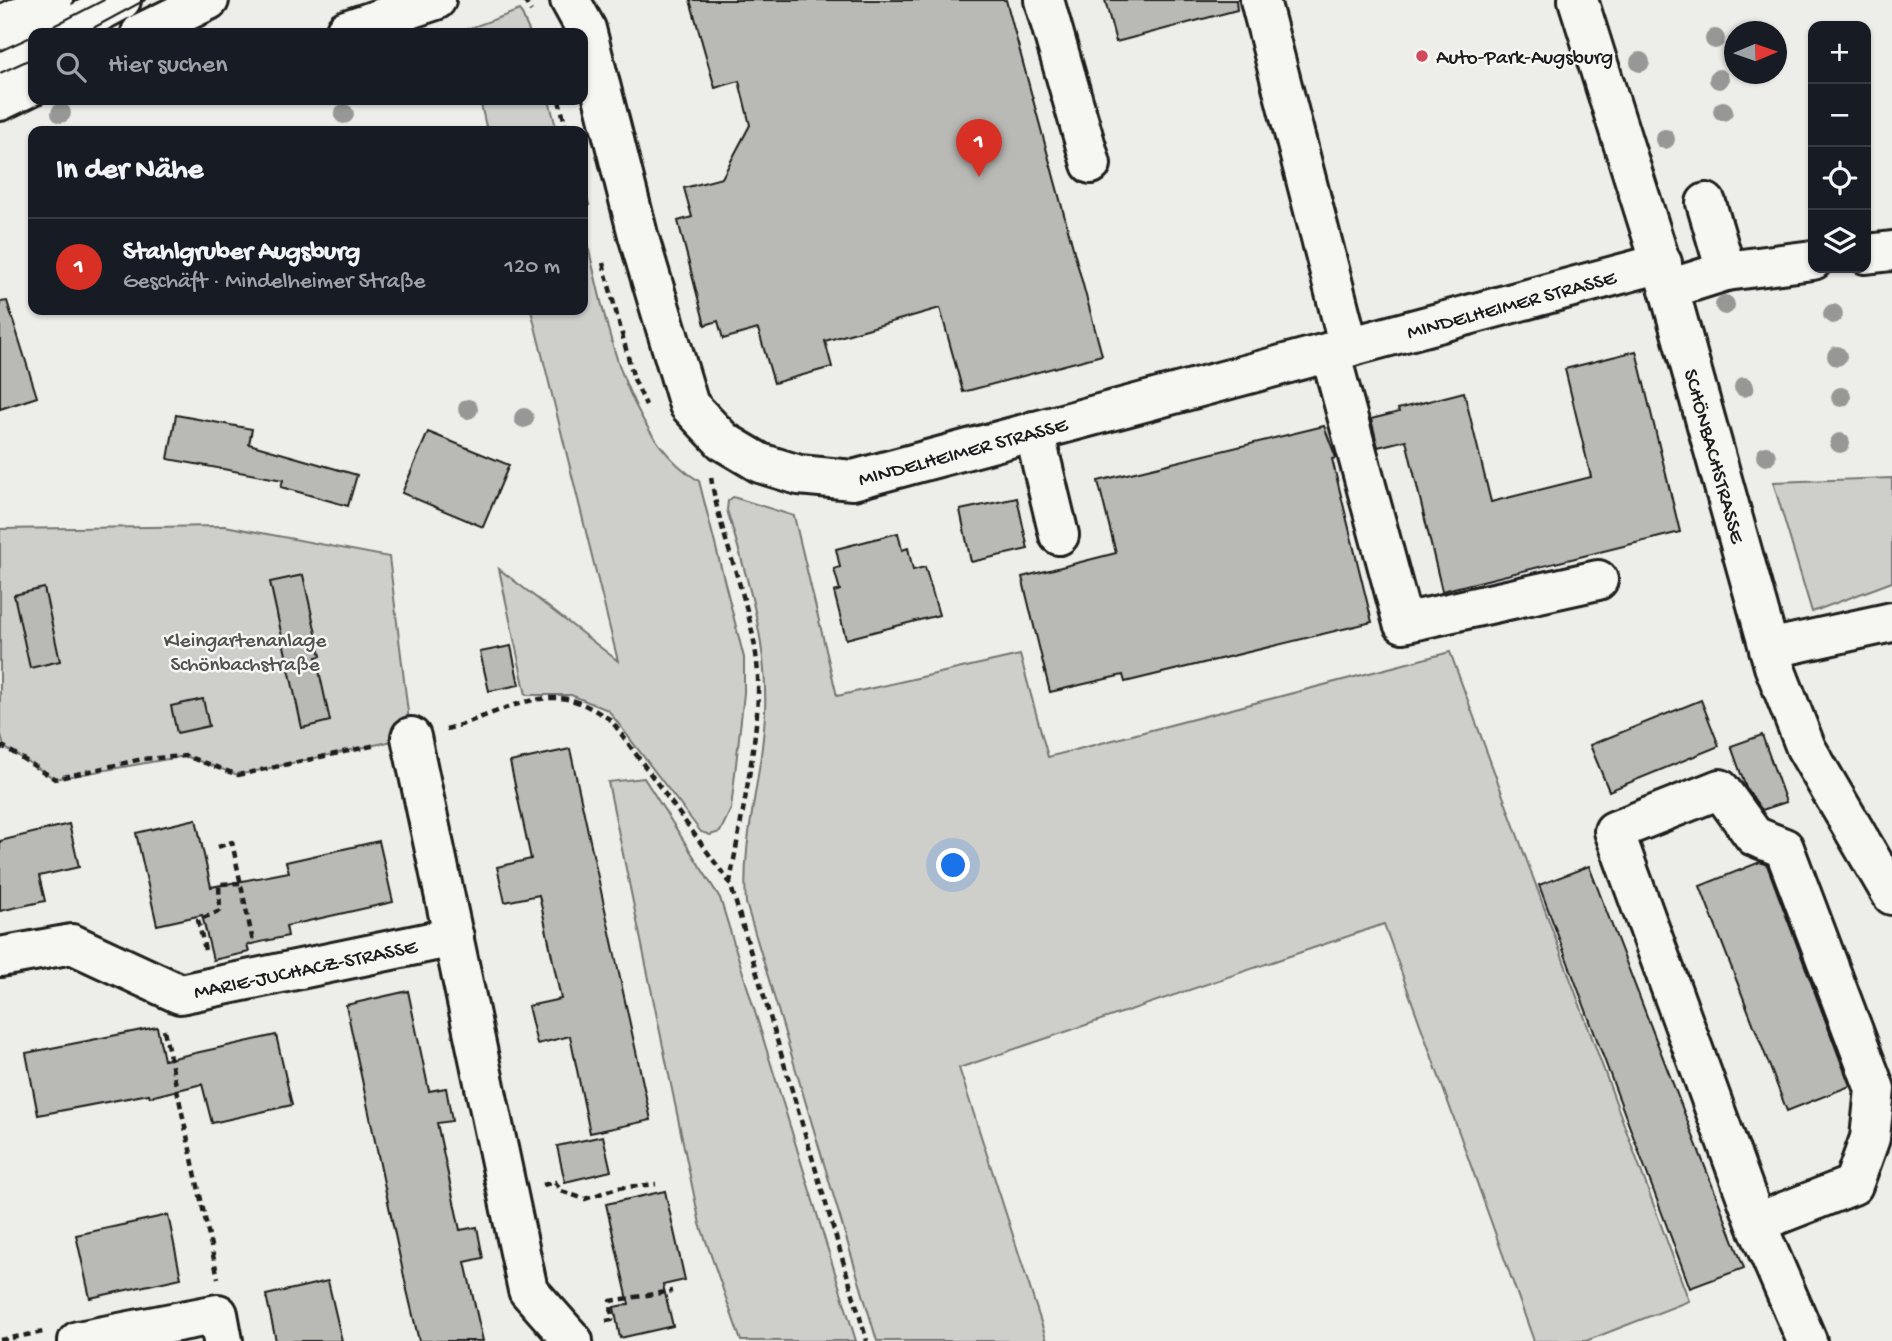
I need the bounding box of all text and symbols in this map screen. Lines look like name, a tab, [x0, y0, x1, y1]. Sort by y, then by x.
north arrow	[1724, 21, 1787, 84]
map controls	[1808, 21, 1871, 273]
button: +	[1808, 21, 1871, 84]
search box	[28, 28, 588, 105]
place label: Auto-Park-Augsburg	[1436, 47, 1613, 72]
icon: search	[52, 48, 90, 86]
marker: Auto-Park-Augsburg	[1414, 48, 1430, 64]
text: Hier suchen	[108, 51, 228, 82]
button: −	[1808, 84, 1871, 147]
pin: 1	[956, 119, 1002, 177]
button: locate	[1808, 147, 1871, 210]
text: In der Nähe	[56, 154, 203, 189]
button: layers	[1808, 210, 1871, 273]
text: Stahlgruber Augsburg	[123, 238, 360, 269]
text: 1	[74, 254, 84, 281]
text: 120 m	[505, 254, 560, 281]
street label: MINDELHEIMER STRASSE	[1405, 267, 1620, 347]
text: Geschäft · Mindelheimer Straße	[123, 269, 425, 296]
street label: SCHÖNBACHSTRASSE	[1676, 367, 1748, 547]
street label: MINDELHEIMER STRASSE	[856, 414, 1072, 494]
park label: Kleingartenanlage Schönbachstraße	[164, 630, 327, 679]
your location	[936, 848, 970, 882]
street label: MARIE-JUCHACZ-STRASSE	[192, 936, 421, 1007]

